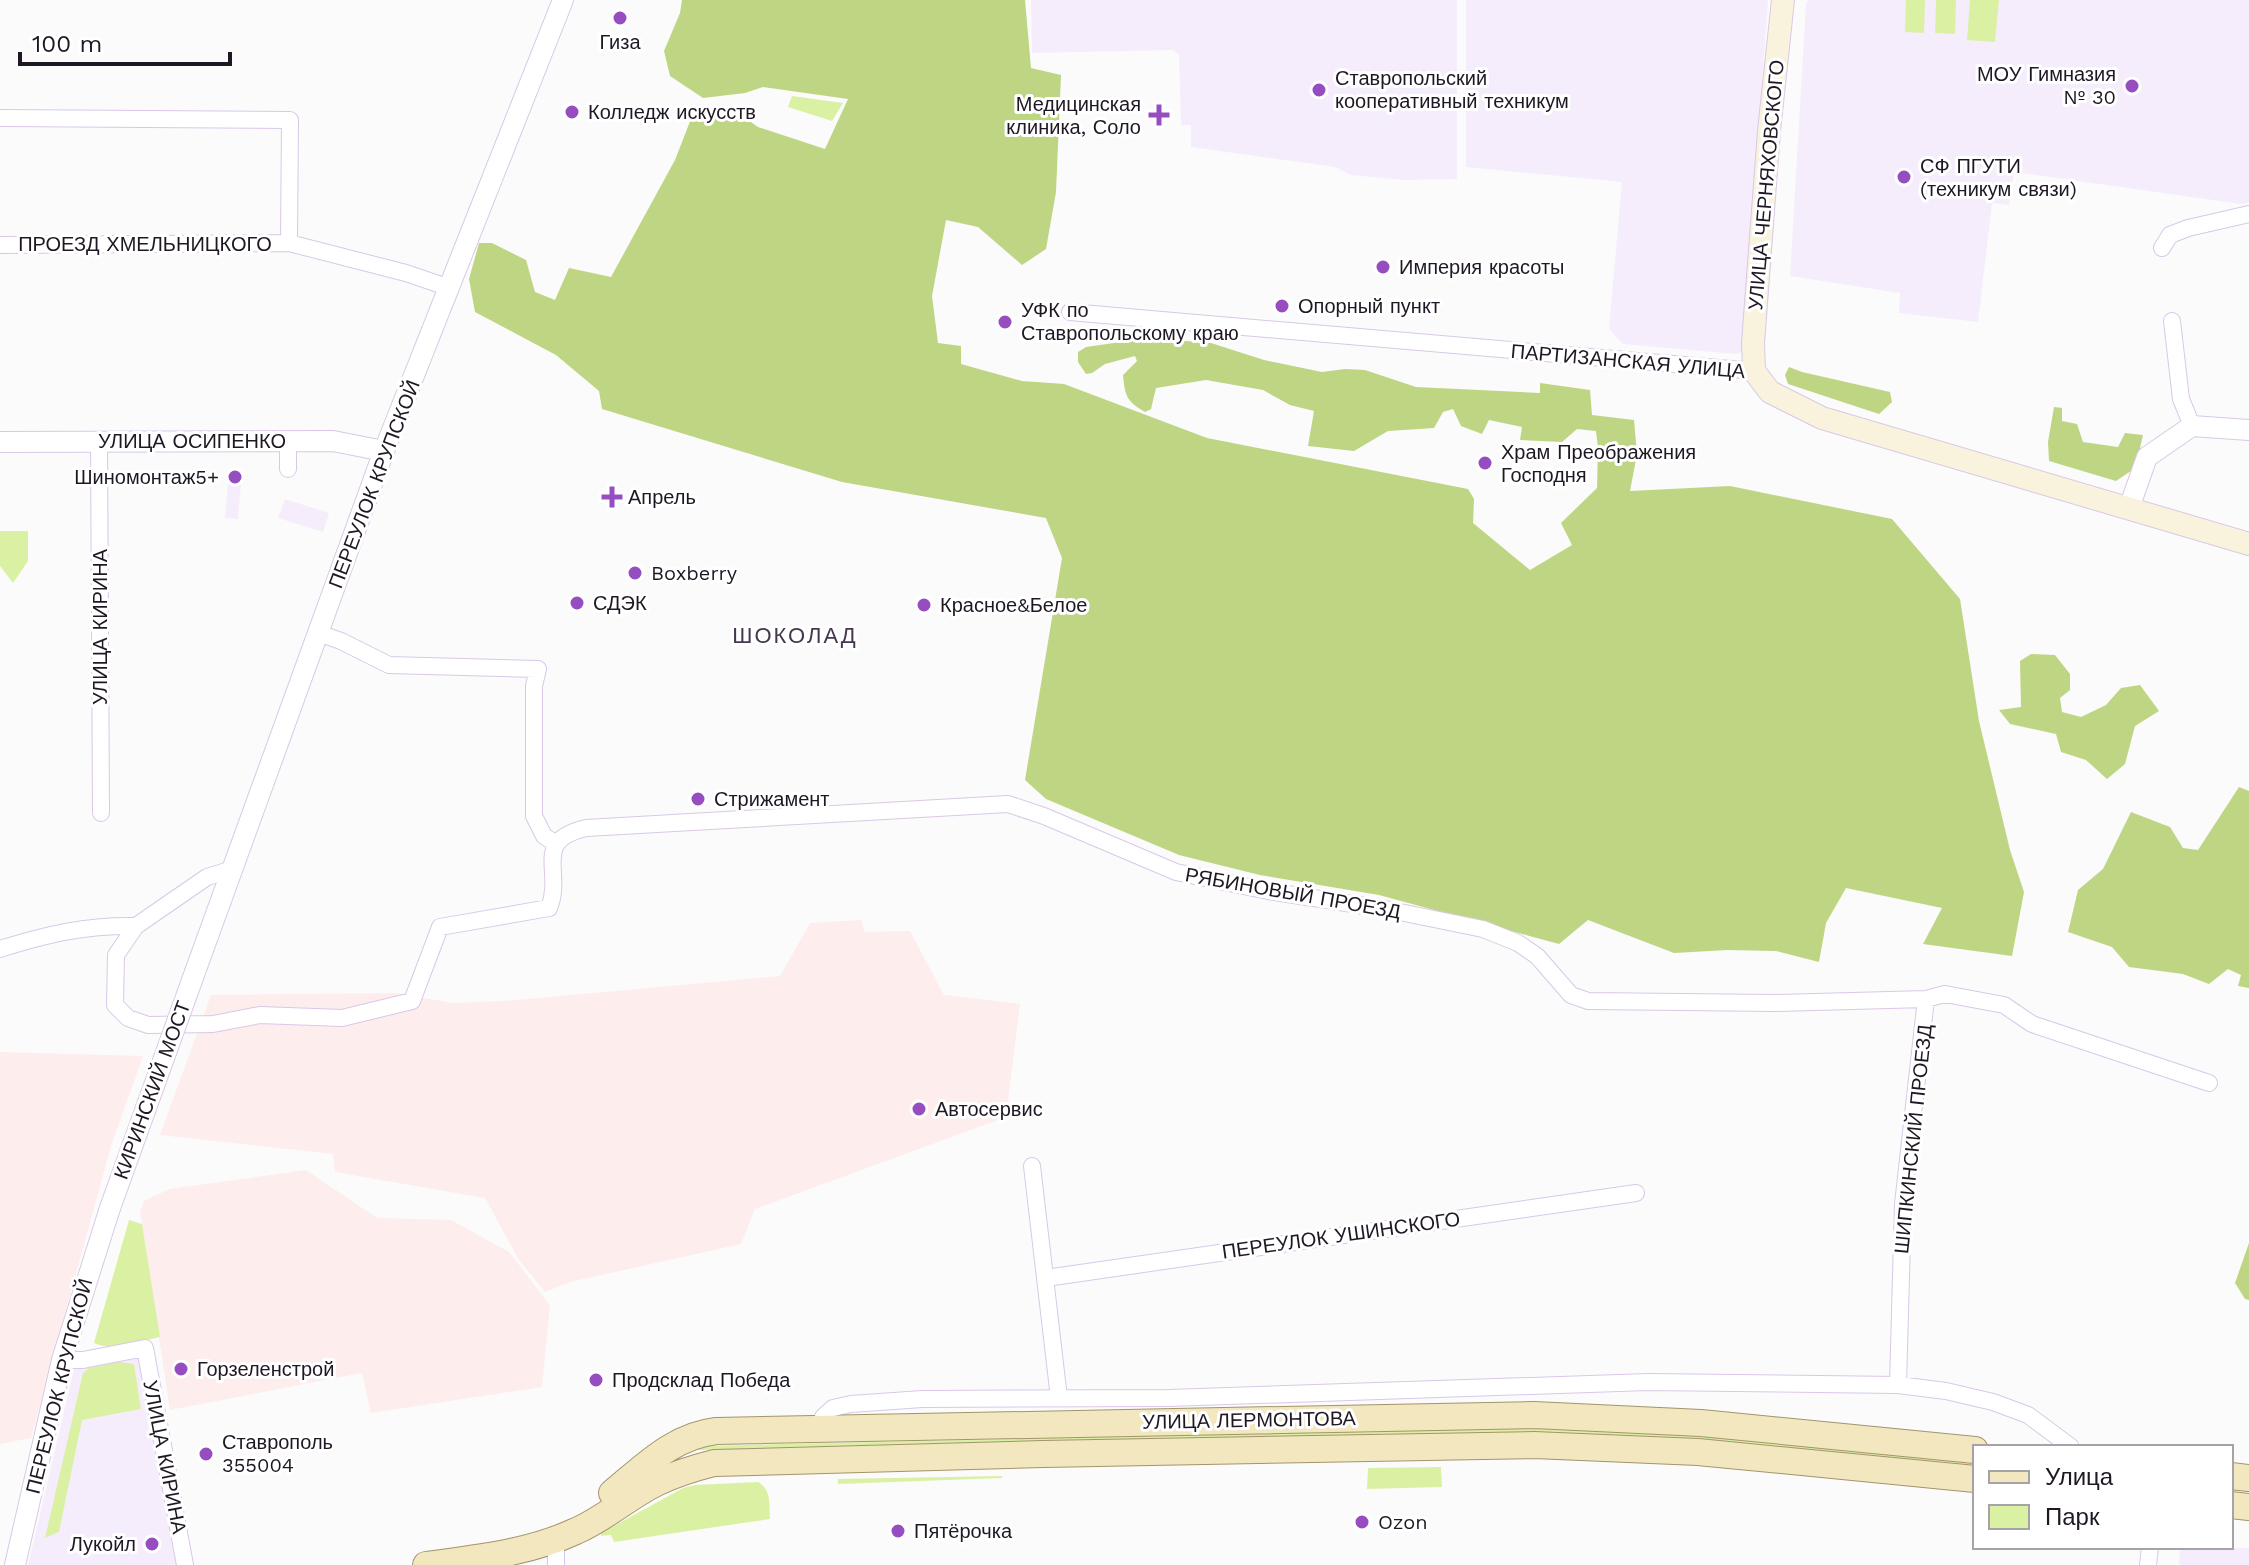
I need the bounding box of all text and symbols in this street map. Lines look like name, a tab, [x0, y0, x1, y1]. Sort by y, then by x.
marker: Гиза	[611, 9, 629, 27]
scale bar	[20, 16, 230, 66]
text: 100 m	[32, 30, 102, 58]
place label: Гиза	[599, 30, 641, 54]
street label: УЛИЦА ЧЕРНЯХОВСКОГО	[1743, 59, 1789, 311]
place label: МОУ Гимназия № 30	[1977, 62, 2116, 109]
place label: Ставропольский кооперативный техникум	[1335, 66, 1569, 113]
marker: МОУ Гимназия № 30	[2123, 77, 2141, 95]
marker: Ставропольский кооперативный техникум	[1310, 81, 1328, 99]
place label: Медицинская клиника, Соло	[1006, 92, 1141, 139]
place label: Колледж искусств	[588, 100, 756, 124]
marker: Колледж искусств	[563, 103, 581, 121]
marker: Медицинская клиника, Соло	[1148, 104, 1170, 126]
place label: СФ ПГУТИ (техникум связи)	[1920, 154, 2077, 201]
marker: СФ ПГУТИ (техникум связи)	[1895, 168, 1913, 186]
street label: ПРОЕЗД ХМЕЛЬНИЦКОГО	[18, 232, 272, 256]
place label: Империя красоты	[1399, 255, 1564, 279]
marker: Империя красоты	[1374, 258, 1392, 276]
place label: Опорный пункт	[1298, 294, 1440, 318]
marker: Опорный пункт	[1273, 297, 1291, 315]
place label: УФК по Ставропольскому краю	[1021, 298, 1239, 345]
marker: УФК по Ставропольскому краю	[996, 313, 1014, 331]
street label: ПАРТИЗАНСКАЯ УЛИЦА	[1510, 339, 1747, 383]
street label: ПЕРЕУЛОК КРУПСКОЙ	[323, 377, 425, 591]
street label: УЛИЦА ОСИПЕНКО	[98, 429, 286, 453]
place label: Храм Преображения Господня	[1501, 440, 1696, 487]
marker: Храм Преображения Господня	[1476, 454, 1494, 472]
place label: Шиномонтаж5+	[74, 465, 219, 489]
marker: Шиномонтаж5+	[226, 468, 244, 486]
place label: Апрель	[628, 485, 696, 509]
marker: Апрель	[603, 488, 621, 506]
street label: УЛИЦА КИРИНА	[88, 548, 112, 705]
place label: Boxberry	[651, 561, 738, 585]
marker: Boxberry	[626, 564, 644, 582]
place label: СДЭК	[593, 591, 647, 615]
place label: Красное&Белое	[940, 593, 1087, 617]
marker: СДЭК	[568, 594, 586, 612]
marker: Красное&Белое	[915, 596, 933, 614]
district label: ШОКОЛАД	[732, 623, 858, 648]
place label: Стрижамент	[714, 787, 829, 811]
marker: Стрижамент	[689, 790, 707, 808]
street label: РЯБИНОВЫЙ ПРОЕЗД	[1183, 862, 1403, 924]
street label: КИРИНСКИЙ МОСТ	[109, 998, 195, 1182]
street label: ШИПКИНСКИЙ ПРОЕЗД	[1889, 1023, 1937, 1255]
place label: Автосервис	[935, 1097, 1043, 1121]
marker: Автосервис	[910, 1100, 928, 1118]
street label: ПЕРЕУЛОК УШИНСКОГО	[1220, 1206, 1462, 1264]
street label: ПЕРЕУЛОК КРУПСКОЙ	[21, 1276, 97, 1496]
place label: Горзеленстрой	[197, 1357, 334, 1381]
marker: Горзеленстрой	[172, 1360, 190, 1378]
place label: Продсклад Победа	[612, 1368, 791, 1392]
marker: Продсклад Победа	[587, 1371, 605, 1389]
street label: УЛИЦА КИРИНА	[138, 1378, 192, 1537]
street label: УЛИЦА ЛЕРМОНТОВА	[1142, 1406, 1357, 1434]
place label: Ставрополь 355004	[222, 1430, 333, 1477]
marker: Ставрополь 355004	[197, 1445, 215, 1463]
legend	[1973, 1445, 2233, 1549]
text: Улица	[2045, 1463, 2114, 1491]
text: Парк	[2045, 1503, 2100, 1531]
place label: Ozon	[1378, 1510, 1428, 1534]
marker: Ozon	[1353, 1513, 1371, 1531]
place label: Пятёрочка	[914, 1519, 1013, 1543]
marker: Пятёрочка	[889, 1522, 907, 1540]
place label: Лукойл	[70, 1532, 136, 1556]
marker: Лукойл	[143, 1535, 161, 1553]

